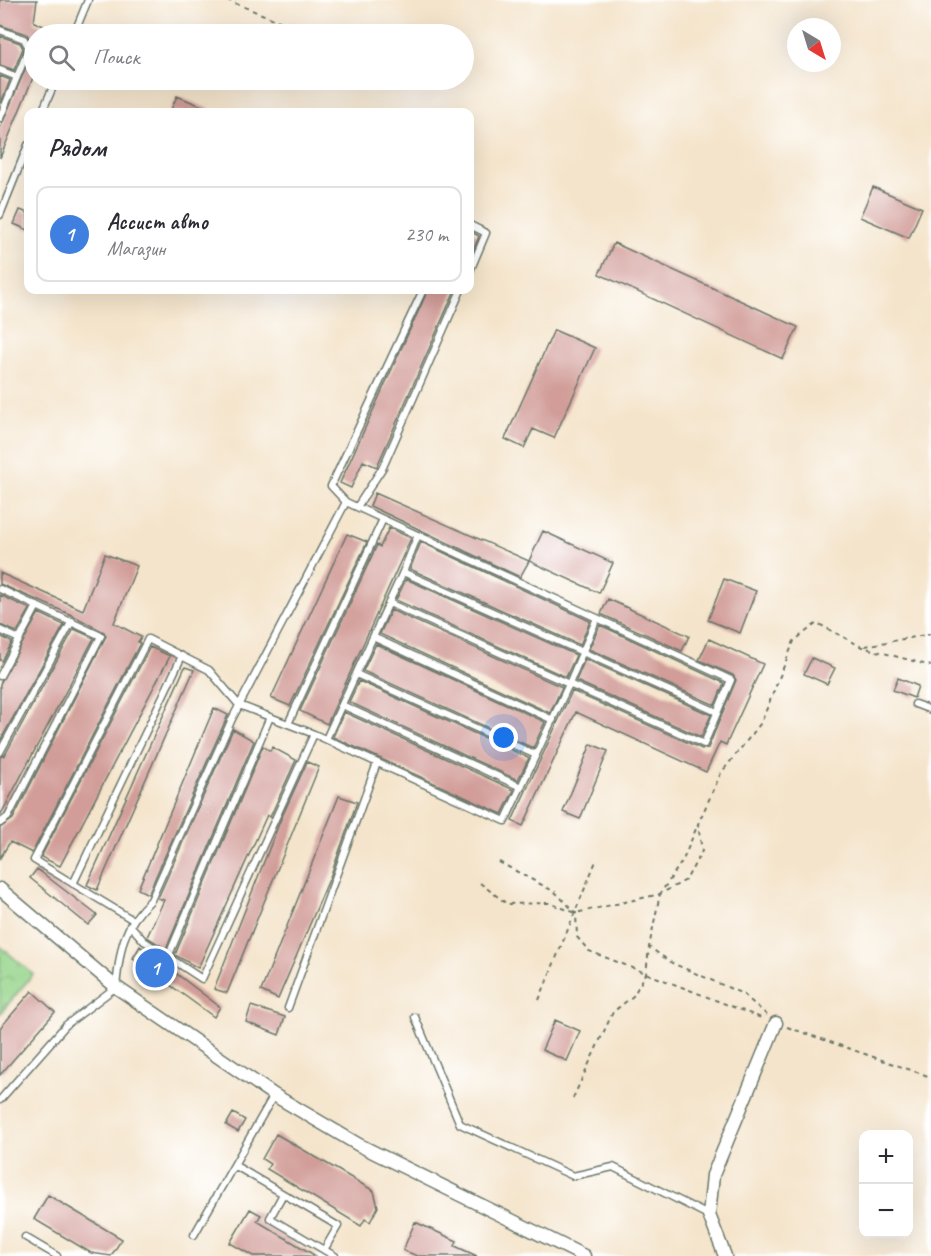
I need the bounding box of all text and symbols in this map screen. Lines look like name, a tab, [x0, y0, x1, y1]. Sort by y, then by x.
north arrow	[787, 18, 841, 72]
search box	[24, 24, 474, 90]
icon: search	[45, 41, 78, 74]
text: Поиск	[93, 43, 139, 71]
text: Рядом	[48, 131, 106, 164]
text: Ассист авто	[107, 208, 208, 236]
text: 1	[65, 222, 74, 247]
text: 230 m	[405, 222, 448, 247]
text: Магазин	[107, 236, 165, 261]
your location	[489, 723, 518, 752]
pin: 1	[136, 946, 174, 990]
map controls	[859, 1130, 913, 1238]
button: +	[859, 1130, 913, 1184]
button: −	[859, 1184, 913, 1238]

